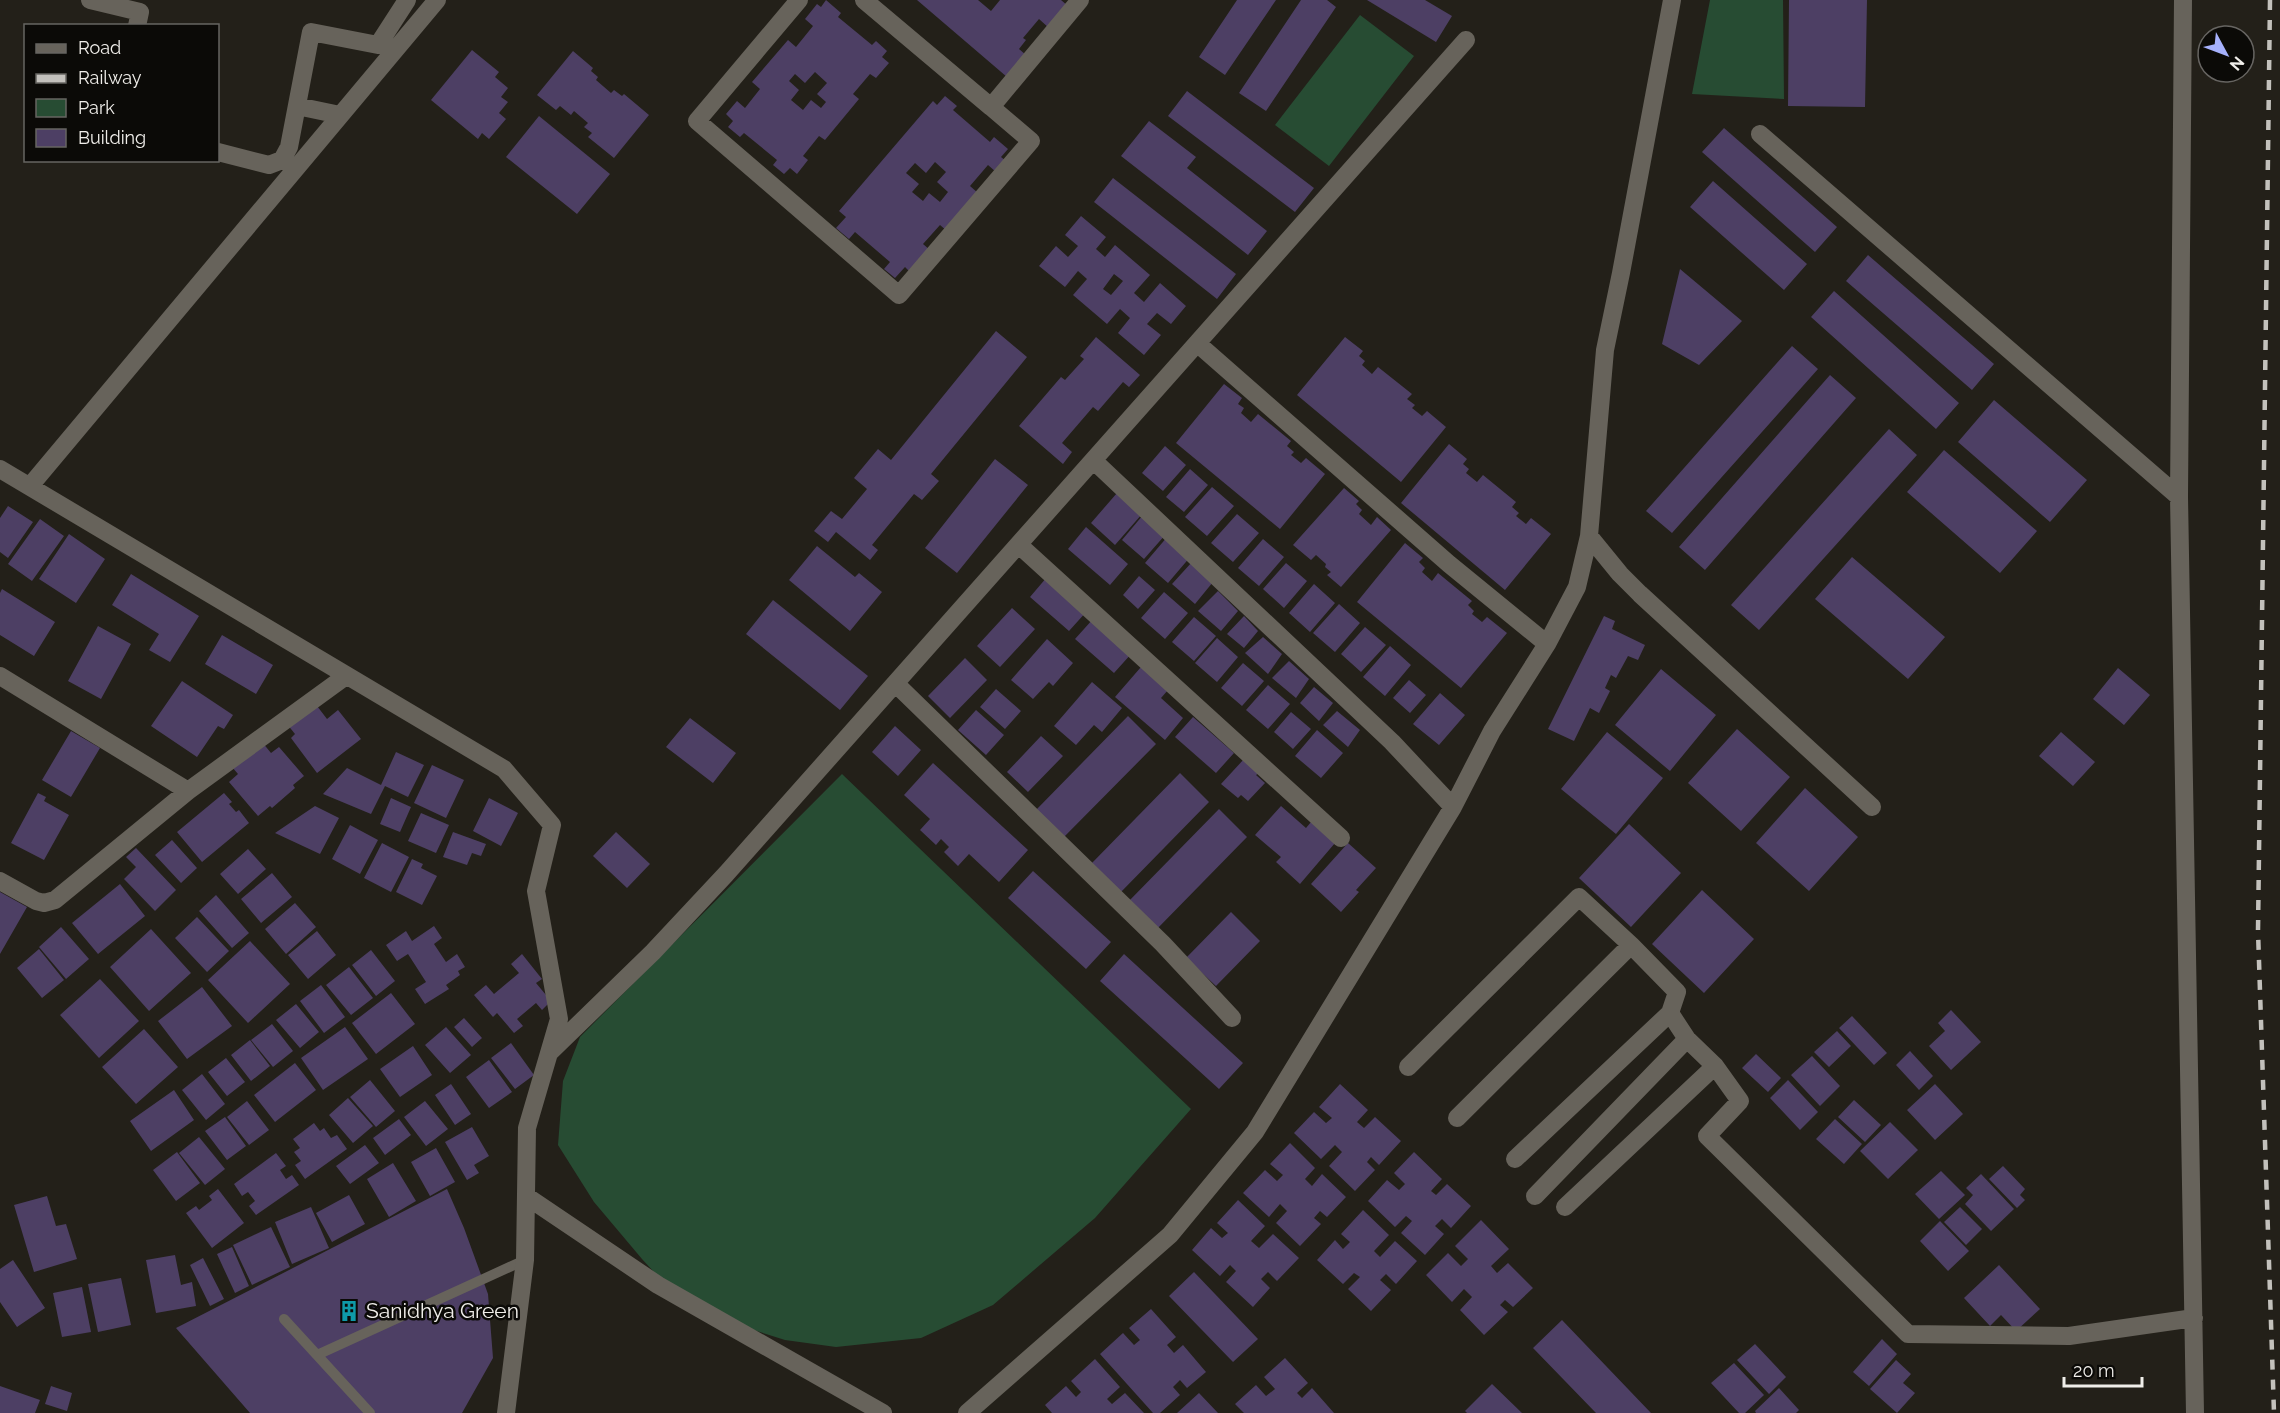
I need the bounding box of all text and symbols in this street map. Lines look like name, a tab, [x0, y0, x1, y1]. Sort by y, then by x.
legend	[24, 24, 219, 162]
north arrow	[2196, 24, 2256, 84]
text: Road	[78, 37, 121, 58]
text: N	[2226, 53, 2248, 74]
text: Railway	[78, 67, 142, 88]
text: Park	[78, 97, 115, 118]
text: Building	[78, 127, 146, 148]
place label: Sanidhya Green	[366, 1298, 519, 1323]
building icon: Sanidhya Green	[337, 1299, 361, 1323]
scale bar	[2064, 1350, 2142, 1388]
text: 20 m	[2073, 1360, 2115, 1381]

